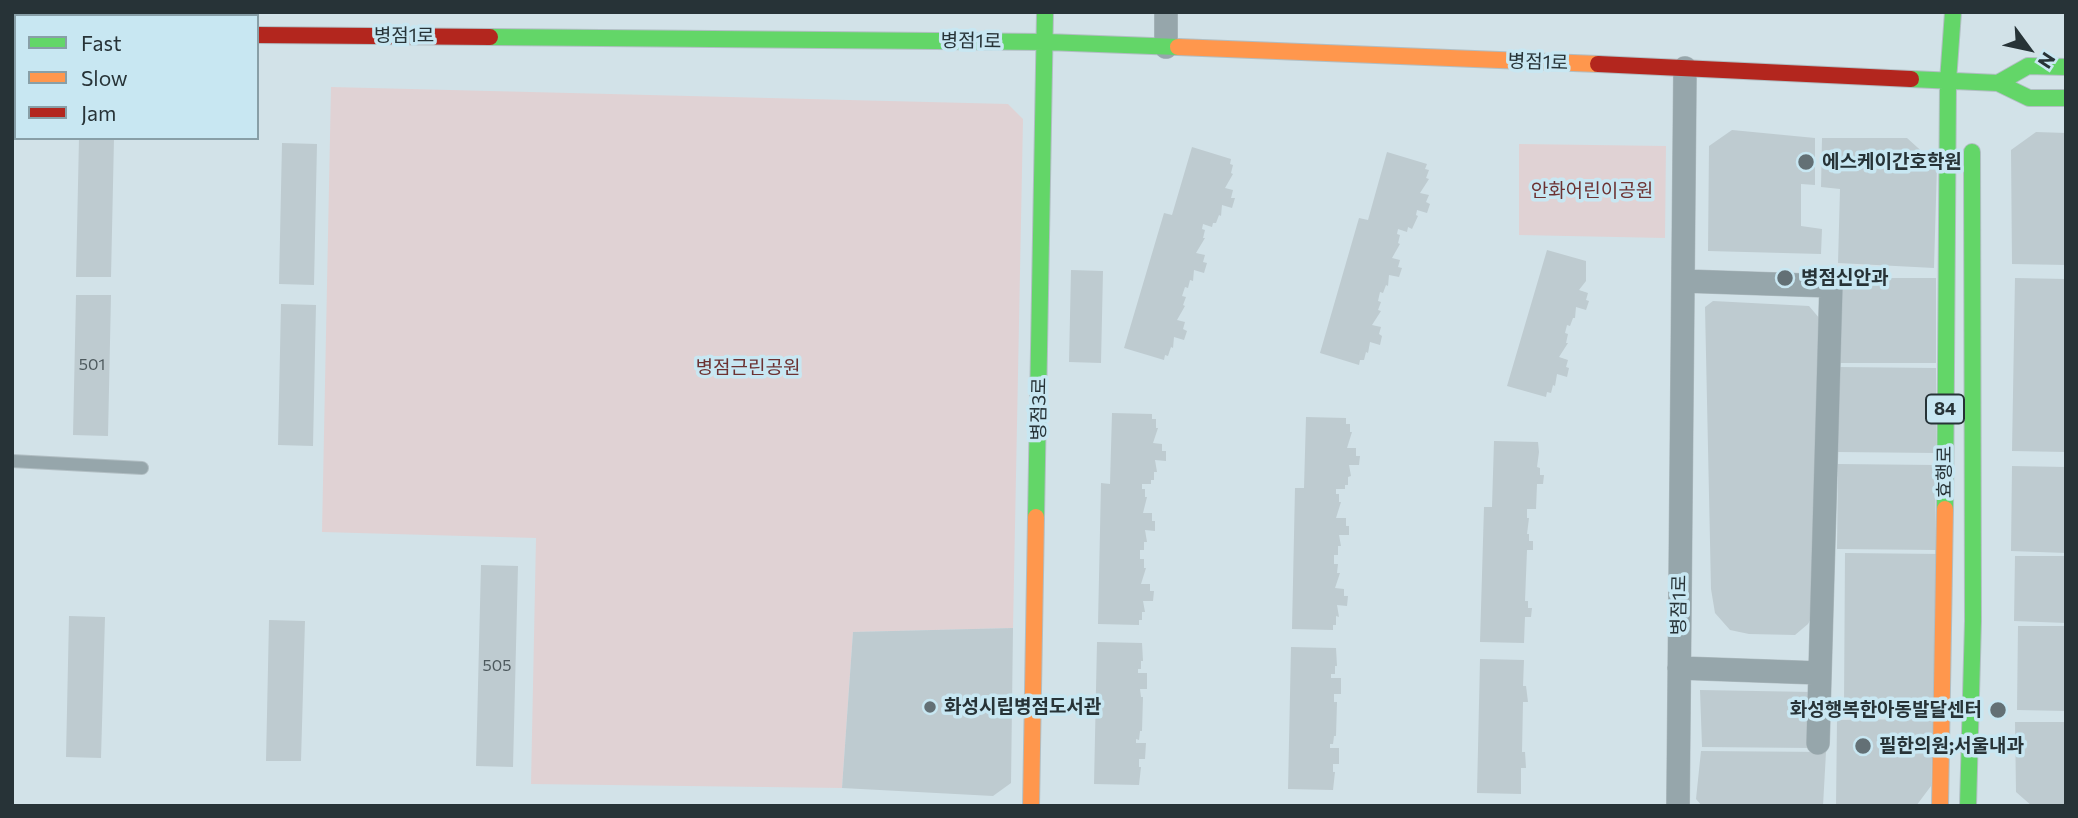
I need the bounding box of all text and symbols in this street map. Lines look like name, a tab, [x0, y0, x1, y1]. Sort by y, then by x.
legend	[14, 14, 259, 140]
north arrow	[1994, 14, 2064, 84]
street label: 병점1로	[374, 25, 434, 47]
street label: 병점1로	[941, 29, 1001, 53]
text: Fast	[81, 30, 122, 55]
text: N	[2034, 48, 2061, 73]
street label: 병점1로	[1507, 50, 1569, 74]
text: Slow	[81, 65, 128, 90]
text: Jam	[81, 100, 116, 125]
place label: 에스케이간호학원	[1822, 151, 1962, 173]
marker: 에스케이간호학원	[1796, 152, 1816, 172]
park label: 안화어린이공원	[1531, 180, 1653, 202]
place label: 병점신안과	[1801, 267, 1888, 289]
marker: 병점신안과	[1775, 268, 1795, 288]
house number: 501	[79, 355, 105, 375]
park label: 병점근린공원	[696, 357, 800, 379]
street label: 병점3로	[1027, 377, 1051, 441]
road number: 84	[1926, 394, 1964, 424]
street label: 효행로	[1934, 446, 1956, 498]
street label: 병점1로	[1667, 575, 1691, 635]
house number: 505	[483, 656, 511, 676]
place label: 화성시립병점도서관	[944, 696, 1101, 718]
marker: 화성시립병점도서관	[922, 699, 938, 715]
place label: 화성행복한아동발달센터	[1790, 699, 1982, 721]
marker: 화성행복한아동발달센터	[1988, 700, 2008, 720]
place label: 필한의원;서울내과	[1879, 735, 2024, 757]
marker: 필한의원;서울내과	[1853, 736, 1873, 756]

